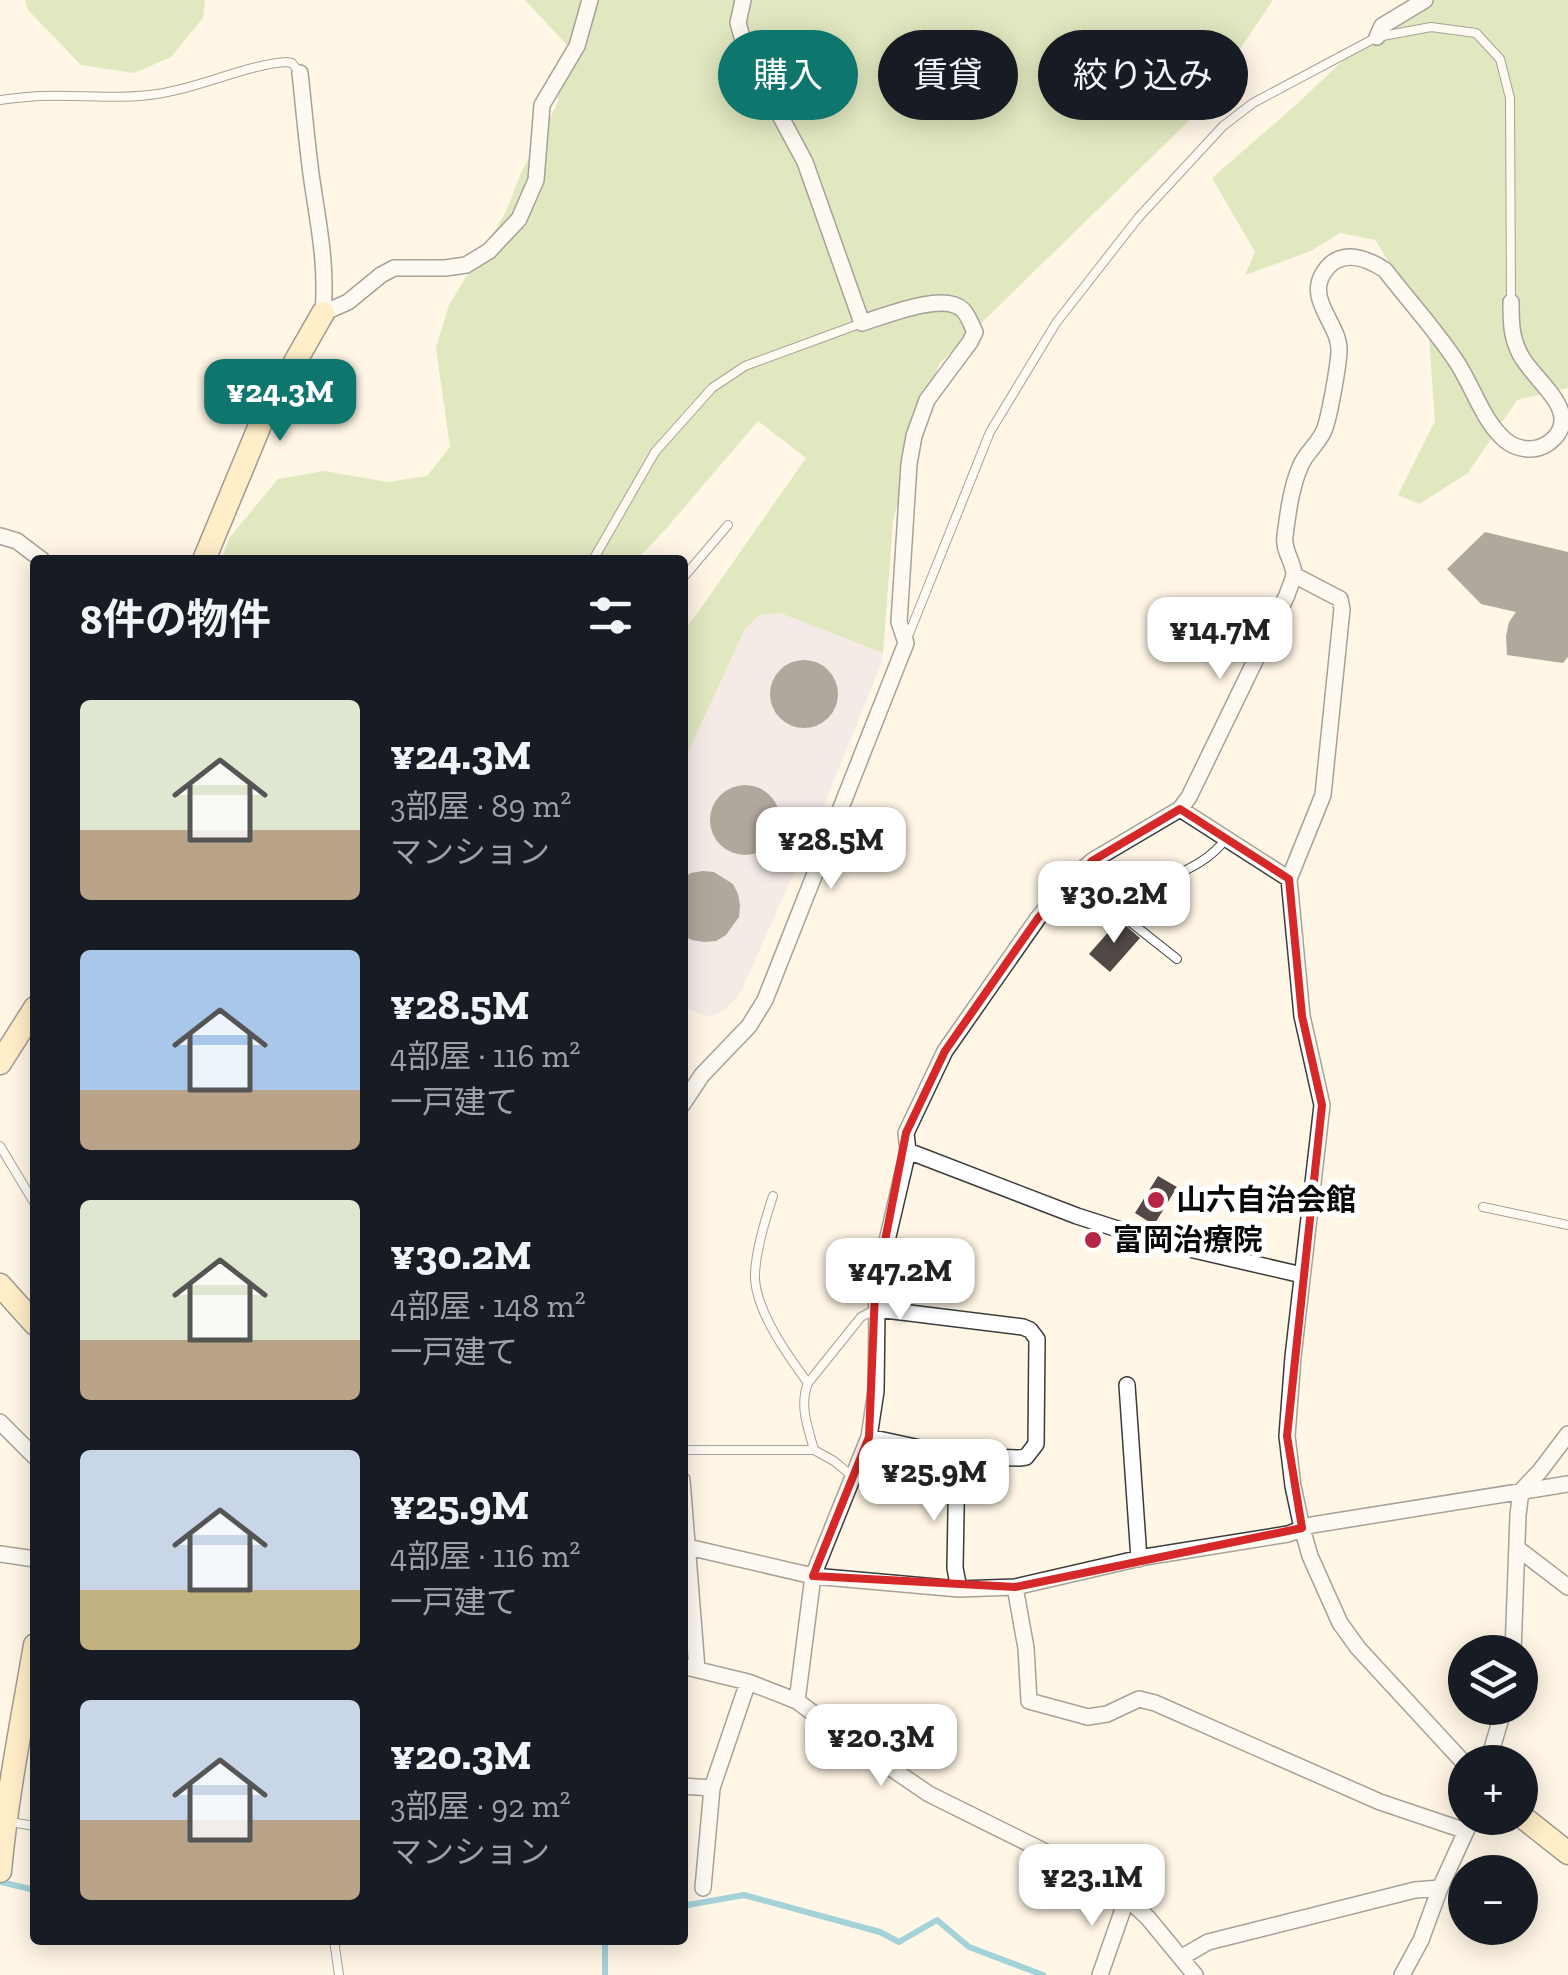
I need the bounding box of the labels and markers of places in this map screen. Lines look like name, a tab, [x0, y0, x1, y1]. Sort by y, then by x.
pin: ¥24.3M	[199, 359, 361, 444]
pin: ¥14.7M	[1139, 597, 1301, 682]
pin: ¥28.5M	[750, 807, 912, 892]
pin: ¥30.2M	[1033, 861, 1195, 946]
place label: 山六自治会館	[1176, 1182, 1356, 1218]
marker: 山六自治会館	[1145, 1189, 1167, 1211]
place label: 富岡治療院	[1113, 1222, 1263, 1258]
marker: 富岡治療院	[1082, 1229, 1104, 1251]
pin: ¥47.2M	[819, 1238, 981, 1323]
pin: ¥25.9M	[853, 1439, 1015, 1524]
pin: ¥20.3M	[800, 1704, 962, 1789]
pin: ¥23.1M	[1011, 1844, 1173, 1929]

